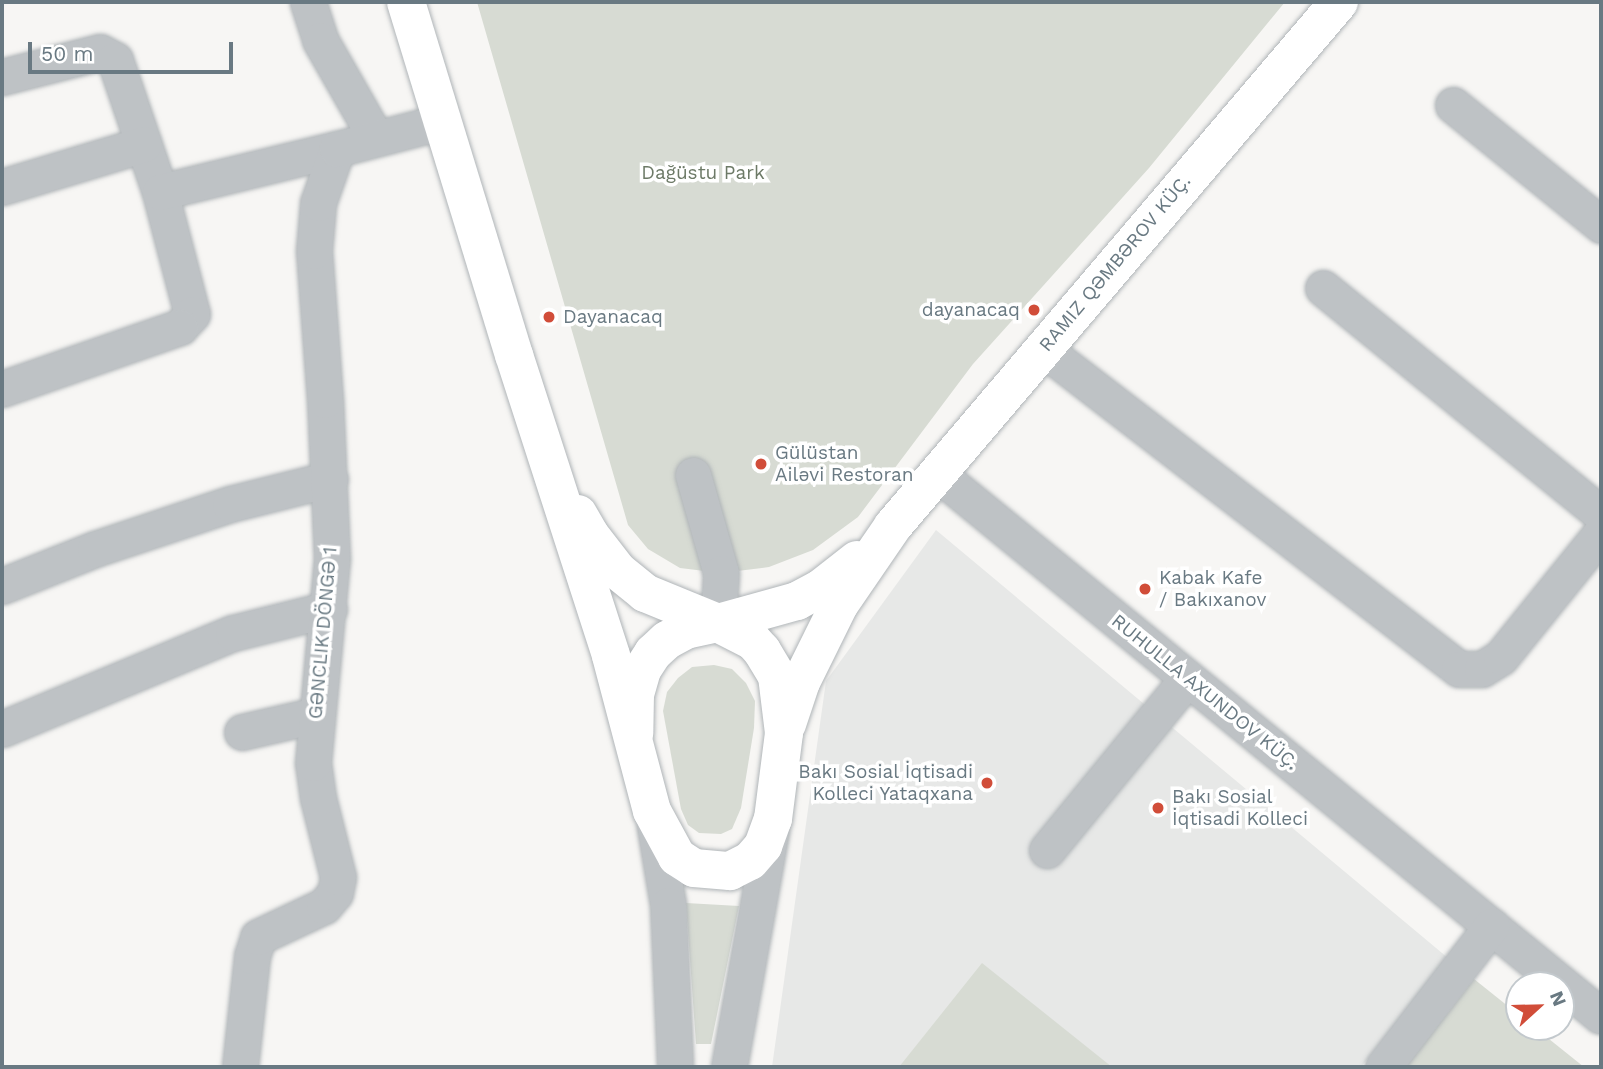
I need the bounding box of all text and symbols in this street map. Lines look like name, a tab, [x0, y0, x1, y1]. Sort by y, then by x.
scale bar	[32, 28, 236, 72]
text: 50 m	[41, 41, 93, 66]
park label: Dağüstu Park	[641, 162, 765, 184]
street label: RAMIZ QƏMBƏROV KÜÇ.	[1034, 170, 1196, 356]
place label: dayanacaq	[922, 299, 1020, 321]
marker: dayanacaq	[1026, 302, 1042, 318]
place label: Dayanacaq	[563, 306, 663, 328]
marker: Dayanacaq	[541, 309, 557, 325]
place label: Gülüstan Ailəvi Restoran	[775, 442, 913, 486]
marker: Gülüstan Ailəvi Restoran	[753, 456, 769, 472]
street label: GƏNCLIK DÖNGƏ 1	[304, 546, 342, 720]
place label: Kabak Kafe / Bakıxanov	[1159, 567, 1266, 611]
marker: Kabak Kafe / Bakıxanov	[1137, 581, 1153, 597]
street label: RUHULLA AXUNDOV KÜÇ.	[1106, 609, 1304, 775]
place label: Bakı Sosial İqtisadi Kolleci Yataqxana	[798, 761, 973, 805]
marker: Bakı Sosial İqtisadi Kolleci Yataqxana	[979, 775, 995, 791]
place label: Bakı Sosial İqtisadi Kolleci	[1172, 786, 1308, 830]
marker: Bakı Sosial İqtisadi Kolleci	[1150, 800, 1166, 816]
north arrow	[1505, 971, 1575, 1041]
text: N	[1545, 988, 1571, 1010]

